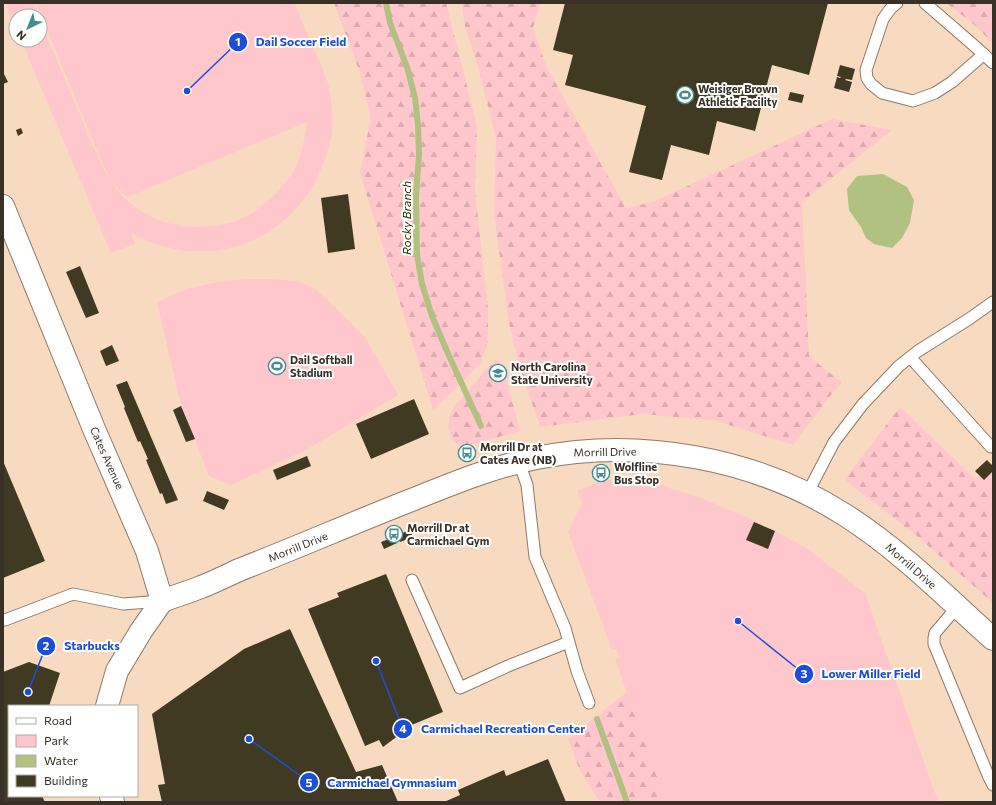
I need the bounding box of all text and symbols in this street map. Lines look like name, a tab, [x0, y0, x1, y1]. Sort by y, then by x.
north arrow	[8, 8, 48, 48]
text: N	[13, 28, 28, 43]
callout: Dail Soccer Field	[228, 30, 354, 54]
text: 1	[235, 34, 241, 48]
text: Dail Soccer Field	[256, 34, 346, 48]
place label: Weisiger Brown Athletic Facility	[698, 82, 778, 108]
sports icon: Weisiger Brown Athletic Facility	[675, 85, 695, 105]
water label: Rocky Branch	[399, 181, 413, 255]
place label: Dail Softball Stadium	[290, 353, 353, 379]
sports icon: Dail Softball Stadium	[267, 356, 287, 376]
place label: North Carolina State University	[511, 360, 593, 386]
school or university icon: North Carolina State University	[488, 363, 508, 383]
street label: Cates Avenue	[88, 424, 127, 491]
place label: Morrill Dr at Cates Ave (NB)	[480, 440, 557, 466]
bus stop icon: Morrill Dr at Cates Ave (NB)	[457, 443, 477, 463]
street label: Morrill Drive	[573, 444, 637, 459]
place label: Wolfline Bus Stop	[614, 460, 659, 486]
bus stop icon: Wolfline Bus Stop	[591, 463, 611, 483]
place label: Morrill Dr at Carmichael Gym	[407, 521, 490, 547]
bus stop icon: Morrill Dr at Carmichael Gym	[384, 524, 404, 544]
street label: Morrill Drive	[266, 529, 330, 564]
street label: Morrill Drive	[883, 540, 939, 591]
callout: Starbucks	[36, 634, 128, 658]
text: 2	[43, 638, 50, 652]
text: Starbucks	[64, 638, 120, 652]
callout: Lower Miller Field	[794, 662, 929, 686]
text: 3	[801, 666, 808, 680]
text: Lower Miller Field	[821, 666, 921, 680]
legend	[8, 705, 138, 797]
text: Road	[44, 713, 72, 727]
callout: Carmichael Recreation Center	[393, 717, 593, 741]
text: 4	[399, 721, 407, 735]
text: Carmichael Recreation Center	[421, 721, 585, 735]
text: Park	[44, 733, 70, 747]
text: Water	[44, 753, 78, 767]
callout: Carmichael Gymnasium	[299, 770, 464, 794]
text: Building	[44, 773, 88, 787]
text: 5	[306, 775, 313, 789]
text: Carmichael Gymnasium	[327, 775, 457, 789]

